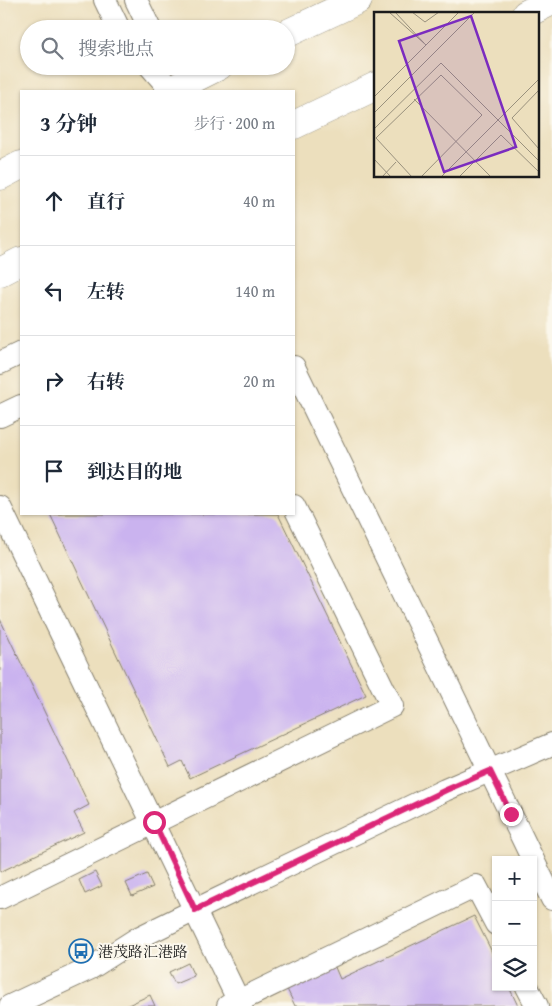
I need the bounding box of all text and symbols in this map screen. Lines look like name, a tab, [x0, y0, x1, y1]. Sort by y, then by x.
inset map	[374, 12, 540, 178]
search box	[20, 20, 295, 75]
icon: search	[38, 34, 66, 62]
text: 搜索地点	[78, 34, 154, 62]
text: 3 分钟	[40, 108, 98, 139]
text: 步行 · 200 m	[194, 111, 275, 135]
icon: ahead	[40, 187, 68, 215]
text: 直行	[87, 187, 125, 215]
text: 40 m	[243, 189, 275, 213]
icon: left	[40, 277, 68, 305]
text: 左转	[87, 277, 125, 305]
text: 140 m	[235, 279, 275, 303]
icon: right	[40, 367, 68, 395]
text: 右转	[87, 367, 125, 395]
text: 20 m	[243, 369, 275, 393]
icon: arrive	[40, 457, 68, 485]
text: 到达目的地	[87, 457, 182, 485]
route end	[500, 803, 523, 826]
route start	[143, 811, 166, 834]
map controls	[492, 856, 537, 991]
button: +	[492, 856, 537, 901]
button: −	[492, 901, 537, 946]
bus stop icon: 港茂路汇港路	[68, 938, 94, 964]
place label: 港茂路汇港路	[98, 941, 188, 962]
button: layers	[492, 946, 537, 991]

